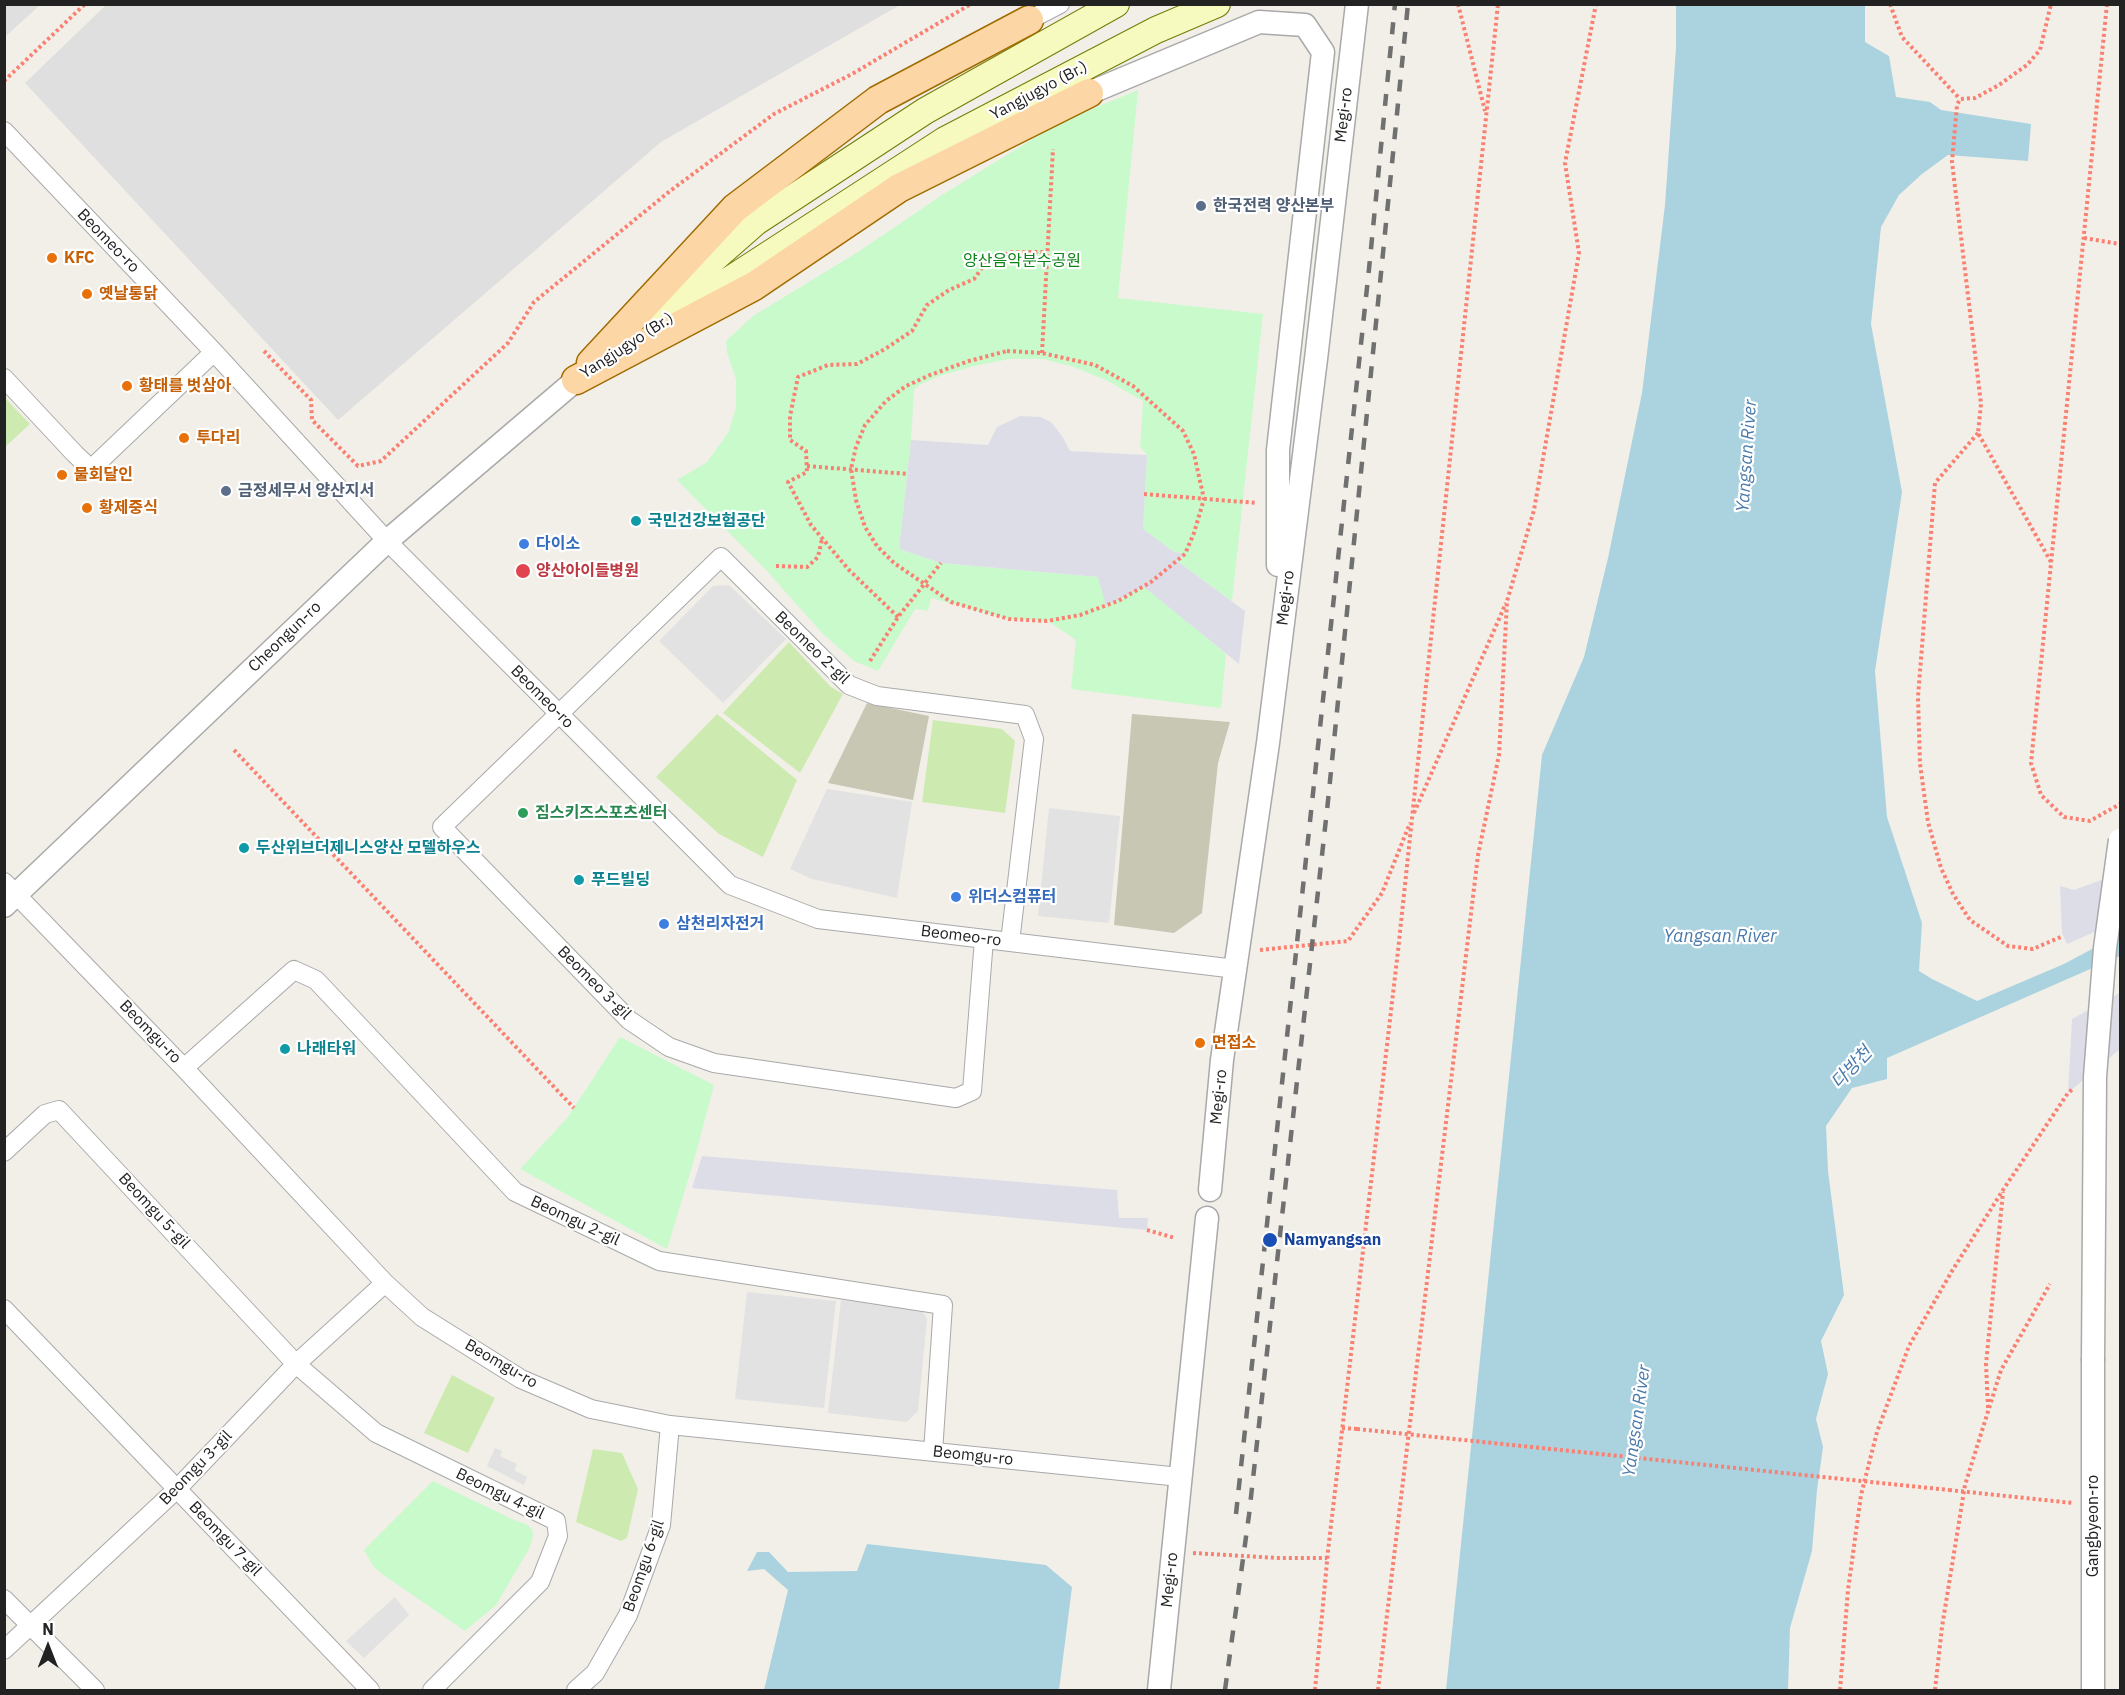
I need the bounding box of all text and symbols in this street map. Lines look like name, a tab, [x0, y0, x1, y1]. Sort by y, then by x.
street label: Yangjugyo (Br.)	[987, 57, 1091, 125]
street label: Megi-ro	[1331, 86, 1357, 144]
place label: 한국전력 양산본부	[1213, 196, 1335, 216]
marker: 한국전력 양산본부	[1194, 199, 1208, 213]
street label: Beomeo-ro	[73, 205, 143, 277]
place label: KFC	[64, 248, 94, 268]
marker: KFC	[45, 251, 59, 265]
park label: 양산음악분수공원	[963, 251, 1081, 271]
place label: 옛날통닭	[99, 284, 158, 304]
marker: 옛날통닭	[80, 287, 94, 301]
street label: Yangjugyo (Br.)	[577, 309, 677, 383]
place label: 황태를 벗삼아	[139, 376, 231, 396]
marker: 황태를 벗삼아	[120, 379, 134, 393]
water label: Yangsan River	[1732, 399, 1762, 513]
place label: 투다리	[196, 428, 240, 448]
marker: 투다리	[177, 431, 191, 445]
place label: 물회달인	[74, 465, 133, 485]
marker: 물회달인	[55, 468, 69, 482]
place label: 금정세무서 양산지서	[238, 481, 374, 501]
marker: 금정세무서 양산지서	[219, 484, 233, 498]
place label: 황제중식	[99, 498, 158, 518]
marker: 황제중식	[80, 501, 94, 515]
place label: 국민건강보험공단	[648, 511, 766, 531]
marker: 국민건강보험공단	[629, 514, 643, 528]
place label: 다이소	[536, 534, 580, 554]
marker: 다이소	[517, 537, 531, 551]
place label: 양산아이들병원	[536, 561, 639, 581]
marker: 양산아이들병원	[514, 562, 532, 580]
street label: Megi-ro	[1273, 569, 1299, 627]
street label: Cheongun-ro	[245, 598, 325, 676]
street label: Beomeo 2-gil	[771, 608, 853, 688]
street label: Beomeo-ro	[507, 662, 577, 732]
place label: 짐스키즈스포츠센터	[535, 803, 667, 823]
marker: 짐스키즈스포츠센터	[516, 806, 530, 820]
place label: 두산위브더제니스양산 모델하우스	[256, 838, 481, 858]
marker: 두산위브더제니스양산 모델하우스	[237, 841, 251, 855]
place label: 푸드빌딩	[591, 870, 650, 890]
marker: 푸드빌딩	[572, 873, 586, 887]
place label: 위더스컴퓨터	[968, 887, 1056, 907]
marker: 위더스컴퓨터	[949, 890, 963, 904]
place label: 삼천리자전거	[676, 914, 764, 934]
marker: 삼천리자전거	[657, 917, 671, 931]
street label: Beomeo-ro	[920, 922, 1002, 950]
water label: Yangsan River	[1663, 926, 1777, 948]
street label: Beomeo 3-gil	[553, 942, 635, 1024]
street label: Beomgu-ro	[115, 996, 185, 1068]
place label: 면접소	[1212, 1033, 1256, 1053]
marker: 면접소	[1193, 1036, 1207, 1050]
place label: 나래타워	[297, 1039, 356, 1059]
marker: 나래타워	[278, 1042, 292, 1056]
water label: 다방천	[1827, 1042, 1877, 1094]
street label: Megi-ro	[1207, 1068, 1231, 1126]
street label: Beomgu 5-gil	[114, 1169, 194, 1253]
street label: Beomgu 2-gil	[527, 1192, 623, 1250]
place label: Namyangsan	[1284, 1230, 1381, 1250]
marker: Namyangsan	[1261, 1231, 1279, 1249]
street label: Beomgu-ro	[461, 1335, 541, 1393]
water label: Yangsan River	[1618, 1364, 1656, 1478]
street label: Beomgu 3-gil	[156, 1427, 236, 1509]
street label: Beomgu-ro	[932, 1442, 1014, 1470]
street label: Beomgu 4-gil	[453, 1464, 547, 1524]
street label: Gangbyeon-ro	[2083, 1475, 2103, 1577]
street label: Beomgu 7-gil	[185, 1498, 265, 1580]
street label: Beomgu 6-gil	[619, 1517, 669, 1615]
street label: Megi-ro	[1158, 1551, 1182, 1609]
north arrow	[18, 1617, 78, 1677]
text: N	[42, 1619, 54, 1639]

